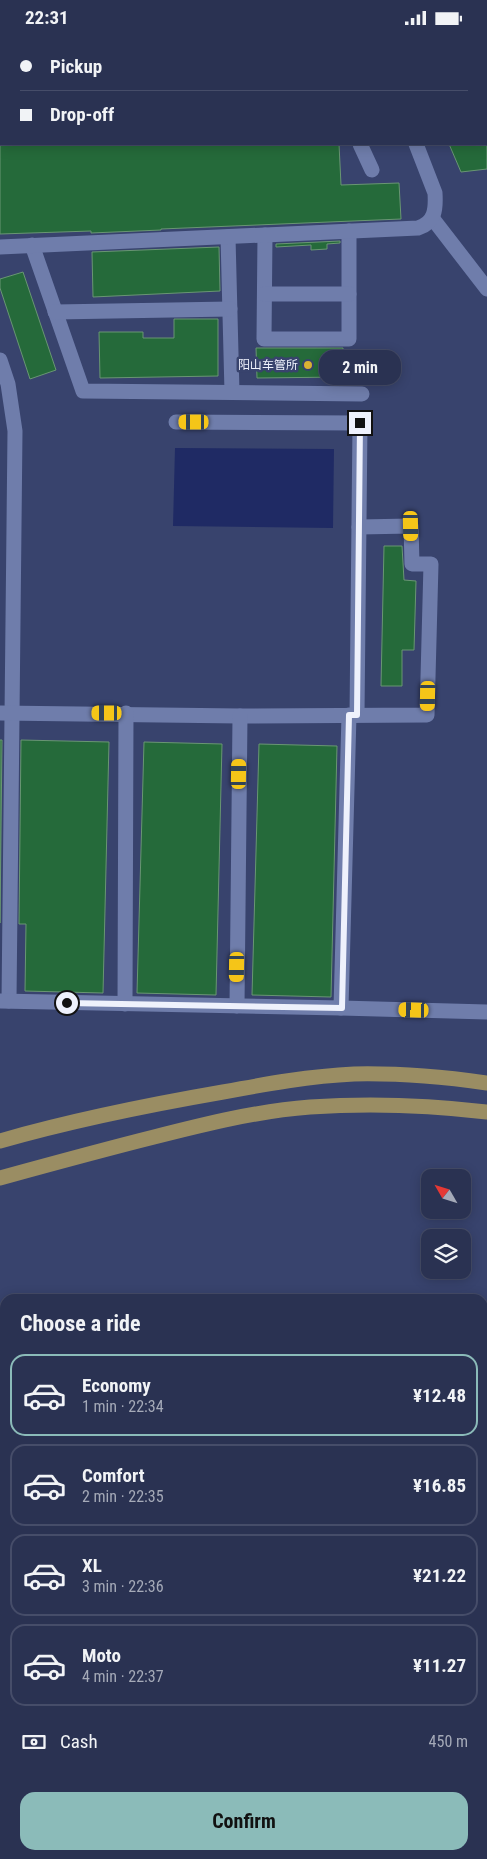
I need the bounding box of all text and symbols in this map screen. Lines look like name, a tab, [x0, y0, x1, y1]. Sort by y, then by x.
text: 22:31	[25, 6, 69, 29]
text: Pickup	[50, 55, 102, 78]
text: Drop-off	[50, 103, 114, 126]
callout: 2 min	[319, 351, 401, 385]
place label: 阳山车管所	[238, 358, 298, 372]
text: 2 min	[342, 358, 378, 377]
marker: 阳山车管所	[302, 359, 314, 371]
route end	[349, 412, 371, 434]
car	[179, 415, 209, 430]
car	[403, 511, 418, 541]
car	[420, 681, 435, 711]
car	[92, 706, 122, 721]
car	[231, 759, 246, 789]
car	[229, 952, 244, 982]
route start	[56, 992, 78, 1014]
car	[398, 1002, 429, 1018]
north arrow	[421, 1169, 471, 1219]
map controls	[421, 1169, 471, 1279]
button: layers	[421, 1229, 471, 1279]
text: Choose a ride	[20, 1311, 141, 1336]
icon: car	[22, 1373, 67, 1418]
text: Economy	[82, 1374, 151, 1397]
text: ¥12.48	[413, 1384, 466, 1407]
text: 1 min · 22:34	[82, 1397, 164, 1416]
icon: car	[22, 1463, 67, 1508]
text: Comfort	[82, 1464, 145, 1487]
text: ¥16.85	[413, 1474, 466, 1497]
text: 2 min · 22:35	[82, 1487, 164, 1506]
icon: car	[22, 1553, 67, 1598]
text: XL	[82, 1554, 102, 1577]
text: ¥21.22	[413, 1564, 466, 1587]
text: 3 min · 22:36	[82, 1577, 164, 1596]
icon: car	[22, 1643, 67, 1688]
text: Moto	[82, 1644, 121, 1667]
text: ¥11.27	[413, 1654, 466, 1677]
text: 4 min · 22:37	[82, 1667, 164, 1686]
icon: cash	[20, 1728, 48, 1756]
text: Cash	[60, 1730, 98, 1753]
text: 450 m	[429, 1732, 468, 1751]
button: Confirm	[20, 1792, 468, 1850]

